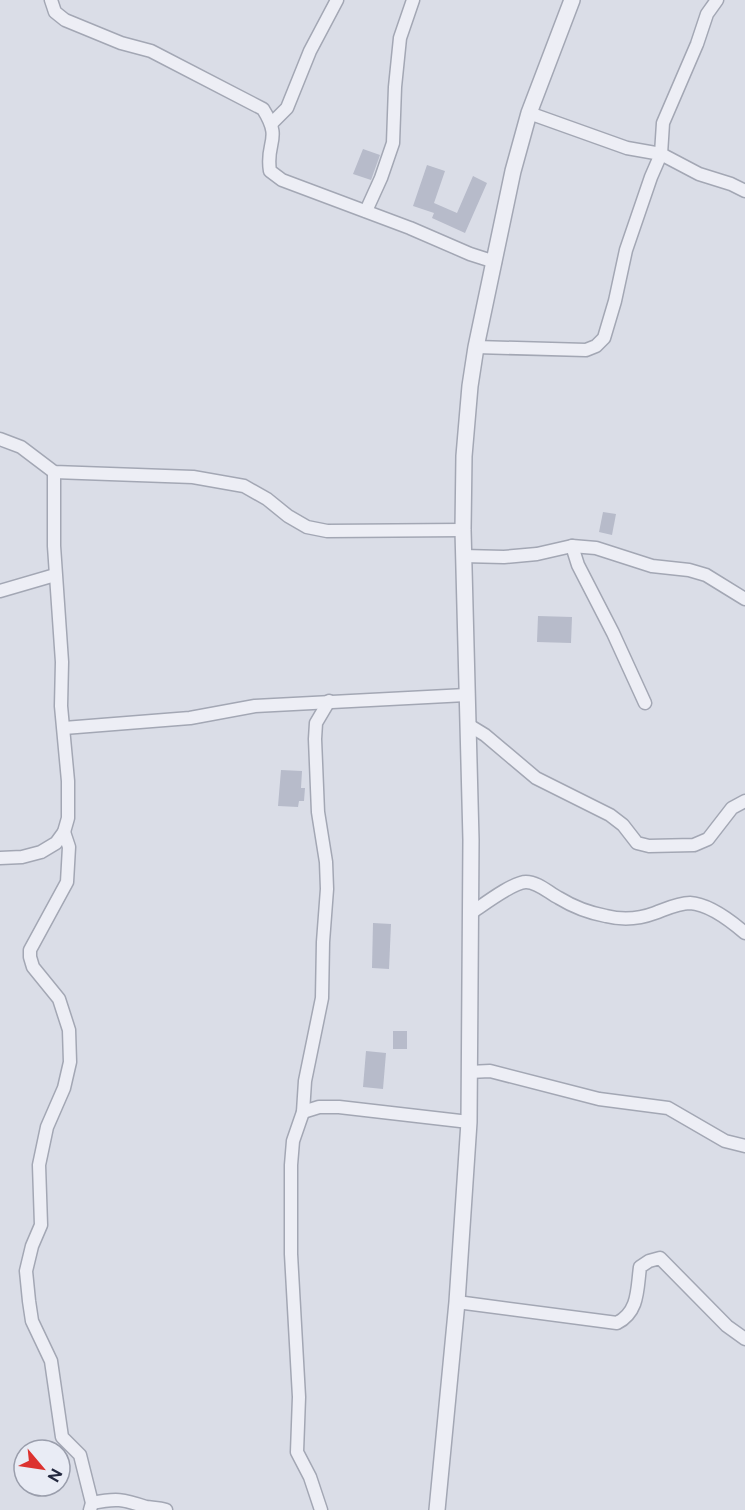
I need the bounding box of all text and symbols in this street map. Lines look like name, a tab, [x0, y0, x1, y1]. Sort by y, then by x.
north arrow	[12, 1438, 72, 1498]
text: N	[43, 1465, 66, 1485]

